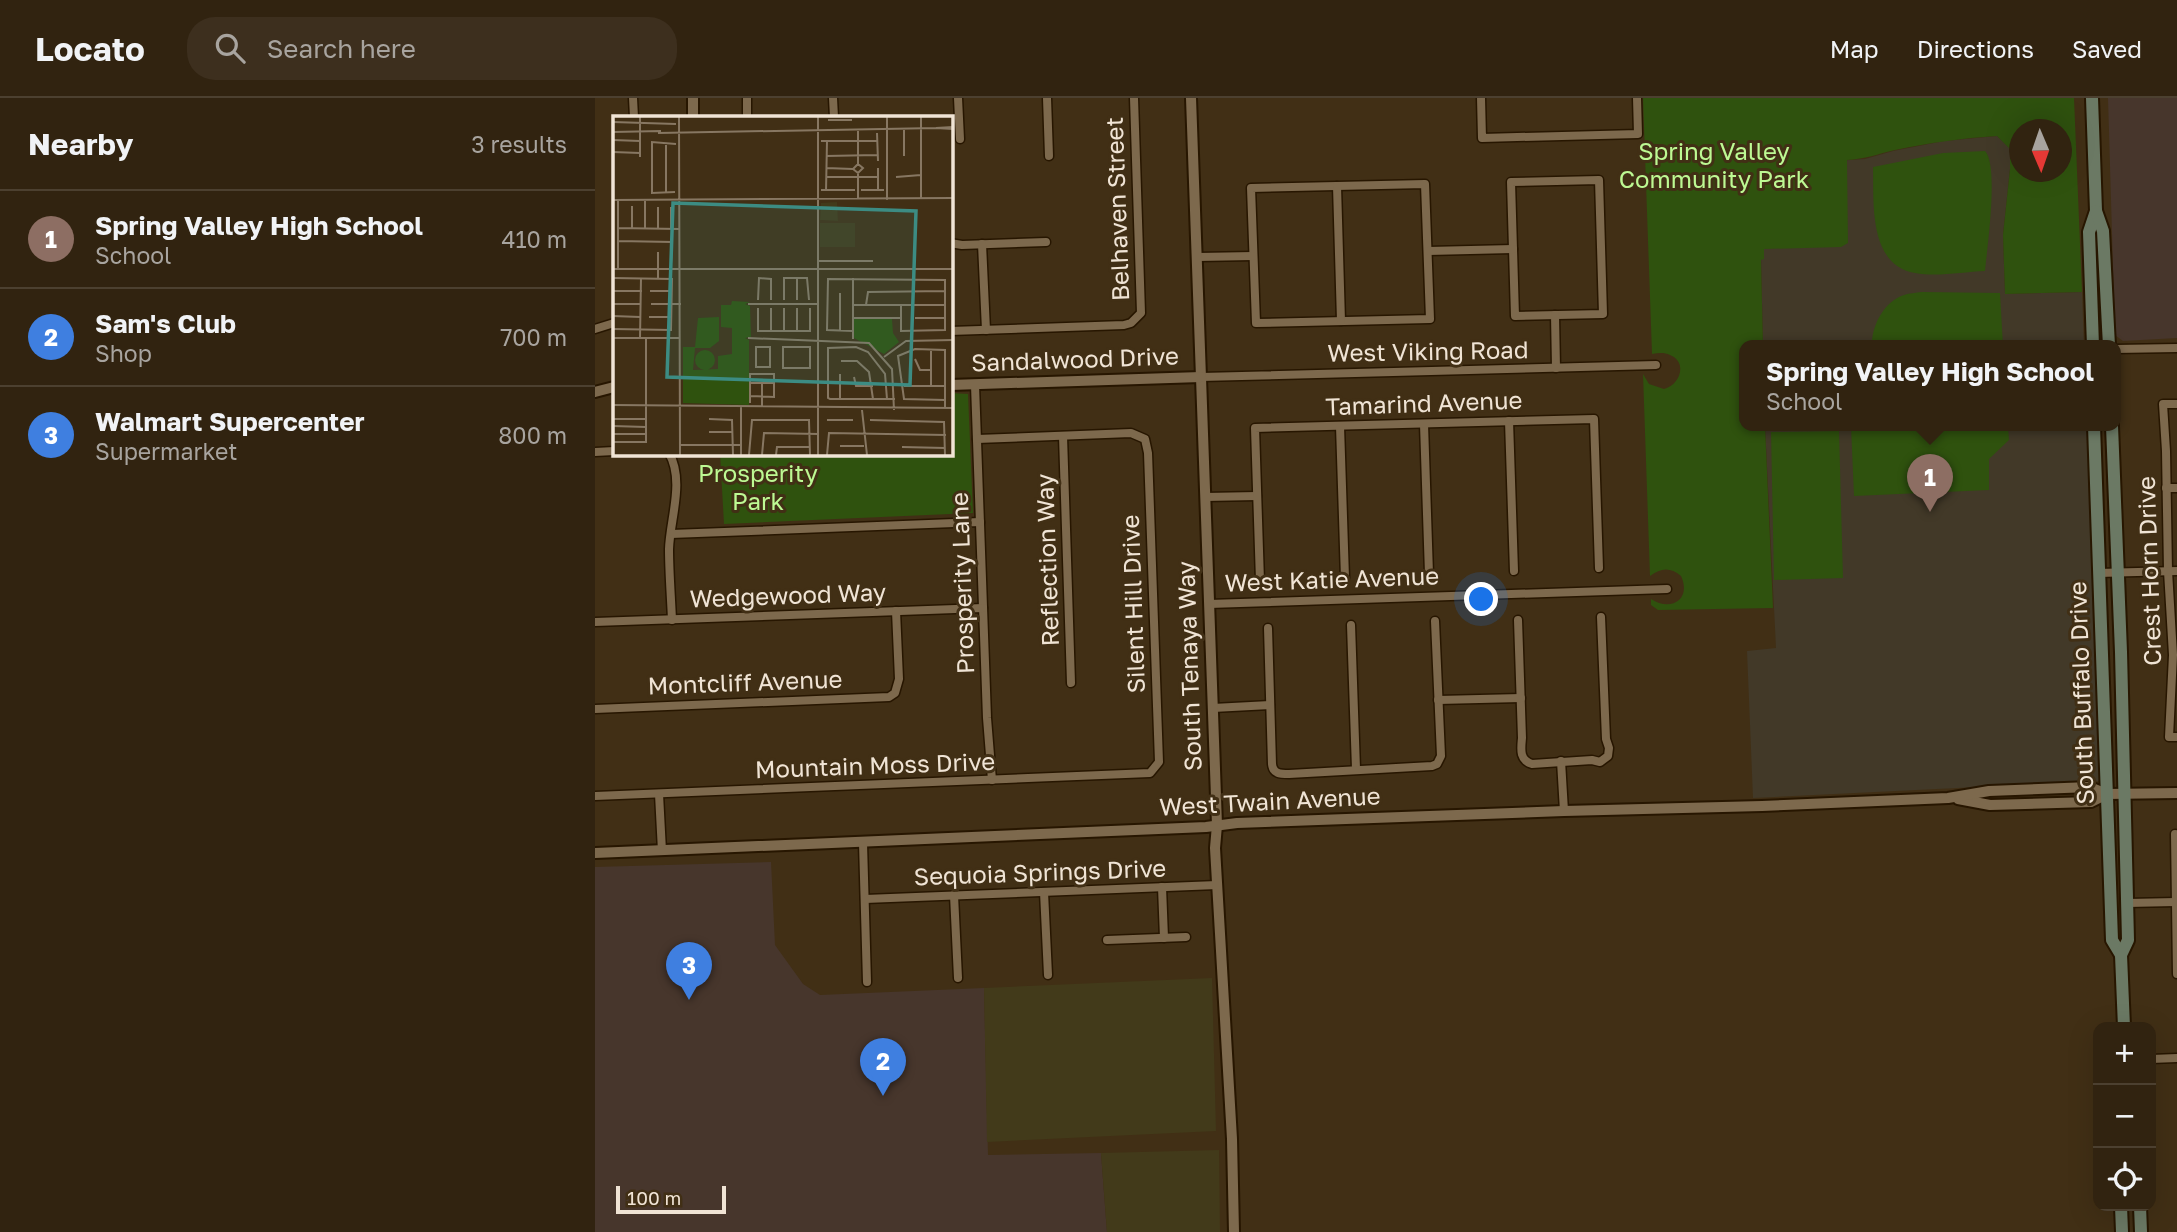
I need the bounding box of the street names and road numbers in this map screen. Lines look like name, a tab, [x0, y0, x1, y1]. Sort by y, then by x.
street label: Belhaven Street	[1099, 117, 1134, 302]
street label: West Viking Road	[1327, 334, 1529, 367]
street label: Sandalwood Drive	[971, 340, 1179, 377]
street label: Tamarind Avenue	[1325, 385, 1523, 420]
street label: Reflection Way	[1029, 473, 1064, 647]
street label: Crest Horn Drive	[2131, 476, 2166, 666]
street label: Prosperity Lane	[944, 492, 979, 675]
street label: Silent Hill Drive	[1115, 514, 1150, 694]
street label: West Katie Avenue	[1224, 560, 1440, 597]
street label: South Tenaya Way	[1170, 561, 1207, 771]
street label: Wedgewood Way	[689, 577, 887, 612]
street label: South Buffalo Drive	[2062, 581, 2099, 805]
street label: Montcliff Avenue	[647, 664, 843, 699]
street label: Mountain Moss Drive	[754, 746, 996, 783]
street label: West Twain Avenue	[1159, 780, 1381, 821]
street label: Sequoia Springs Drive	[913, 853, 1167, 890]

